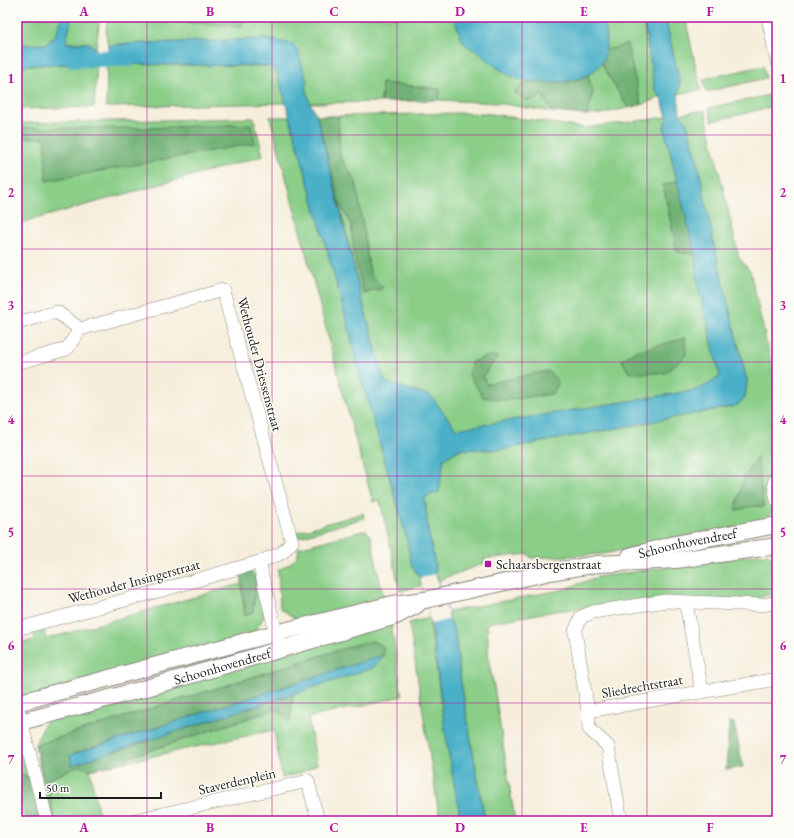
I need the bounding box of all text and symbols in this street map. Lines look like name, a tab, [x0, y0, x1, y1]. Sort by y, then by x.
text: A	[78, 3, 89, 20]
text: B	[206, 3, 214, 20]
text: C	[329, 3, 339, 20]
text: D	[455, 3, 465, 20]
text: E	[580, 3, 588, 20]
text: F	[706, 3, 714, 20]
text: 1	[8, 70, 15, 87]
text: 1	[780, 70, 787, 87]
text: 2	[8, 184, 15, 201]
text: 2	[780, 184, 787, 201]
street label: Wethouder Driessenstraat	[233, 295, 287, 434]
text: 3	[8, 297, 15, 314]
text: 3	[780, 297, 787, 314]
text: 4	[8, 411, 15, 428]
text: 4	[780, 411, 787, 428]
street label: Schoonhovendreef	[636, 523, 740, 562]
text: 5	[8, 524, 14, 541]
text: 5	[780, 524, 786, 541]
street label: Wethouder Insingerstraat	[66, 555, 202, 607]
place label: Schaarsbergenstraat	[496, 555, 602, 573]
marker: Schaarsbergenstraat	[483, 559, 493, 569]
text: 6	[8, 637, 15, 654]
text: 6	[780, 637, 787, 654]
street label: Schoonhovendreef	[172, 643, 274, 689]
street label: Sliedrechtstraat	[600, 670, 685, 702]
text: 7	[8, 751, 15, 768]
text: 7	[780, 751, 787, 768]
street label: Staverdenplein	[197, 763, 278, 799]
scale bar	[40, 774, 161, 800]
text: 50 m	[46, 780, 70, 796]
text: A	[78, 819, 89, 836]
text: B	[206, 819, 214, 836]
text: C	[329, 819, 339, 836]
text: D	[455, 819, 465, 836]
text: E	[580, 819, 588, 836]
text: F	[706, 819, 714, 836]

